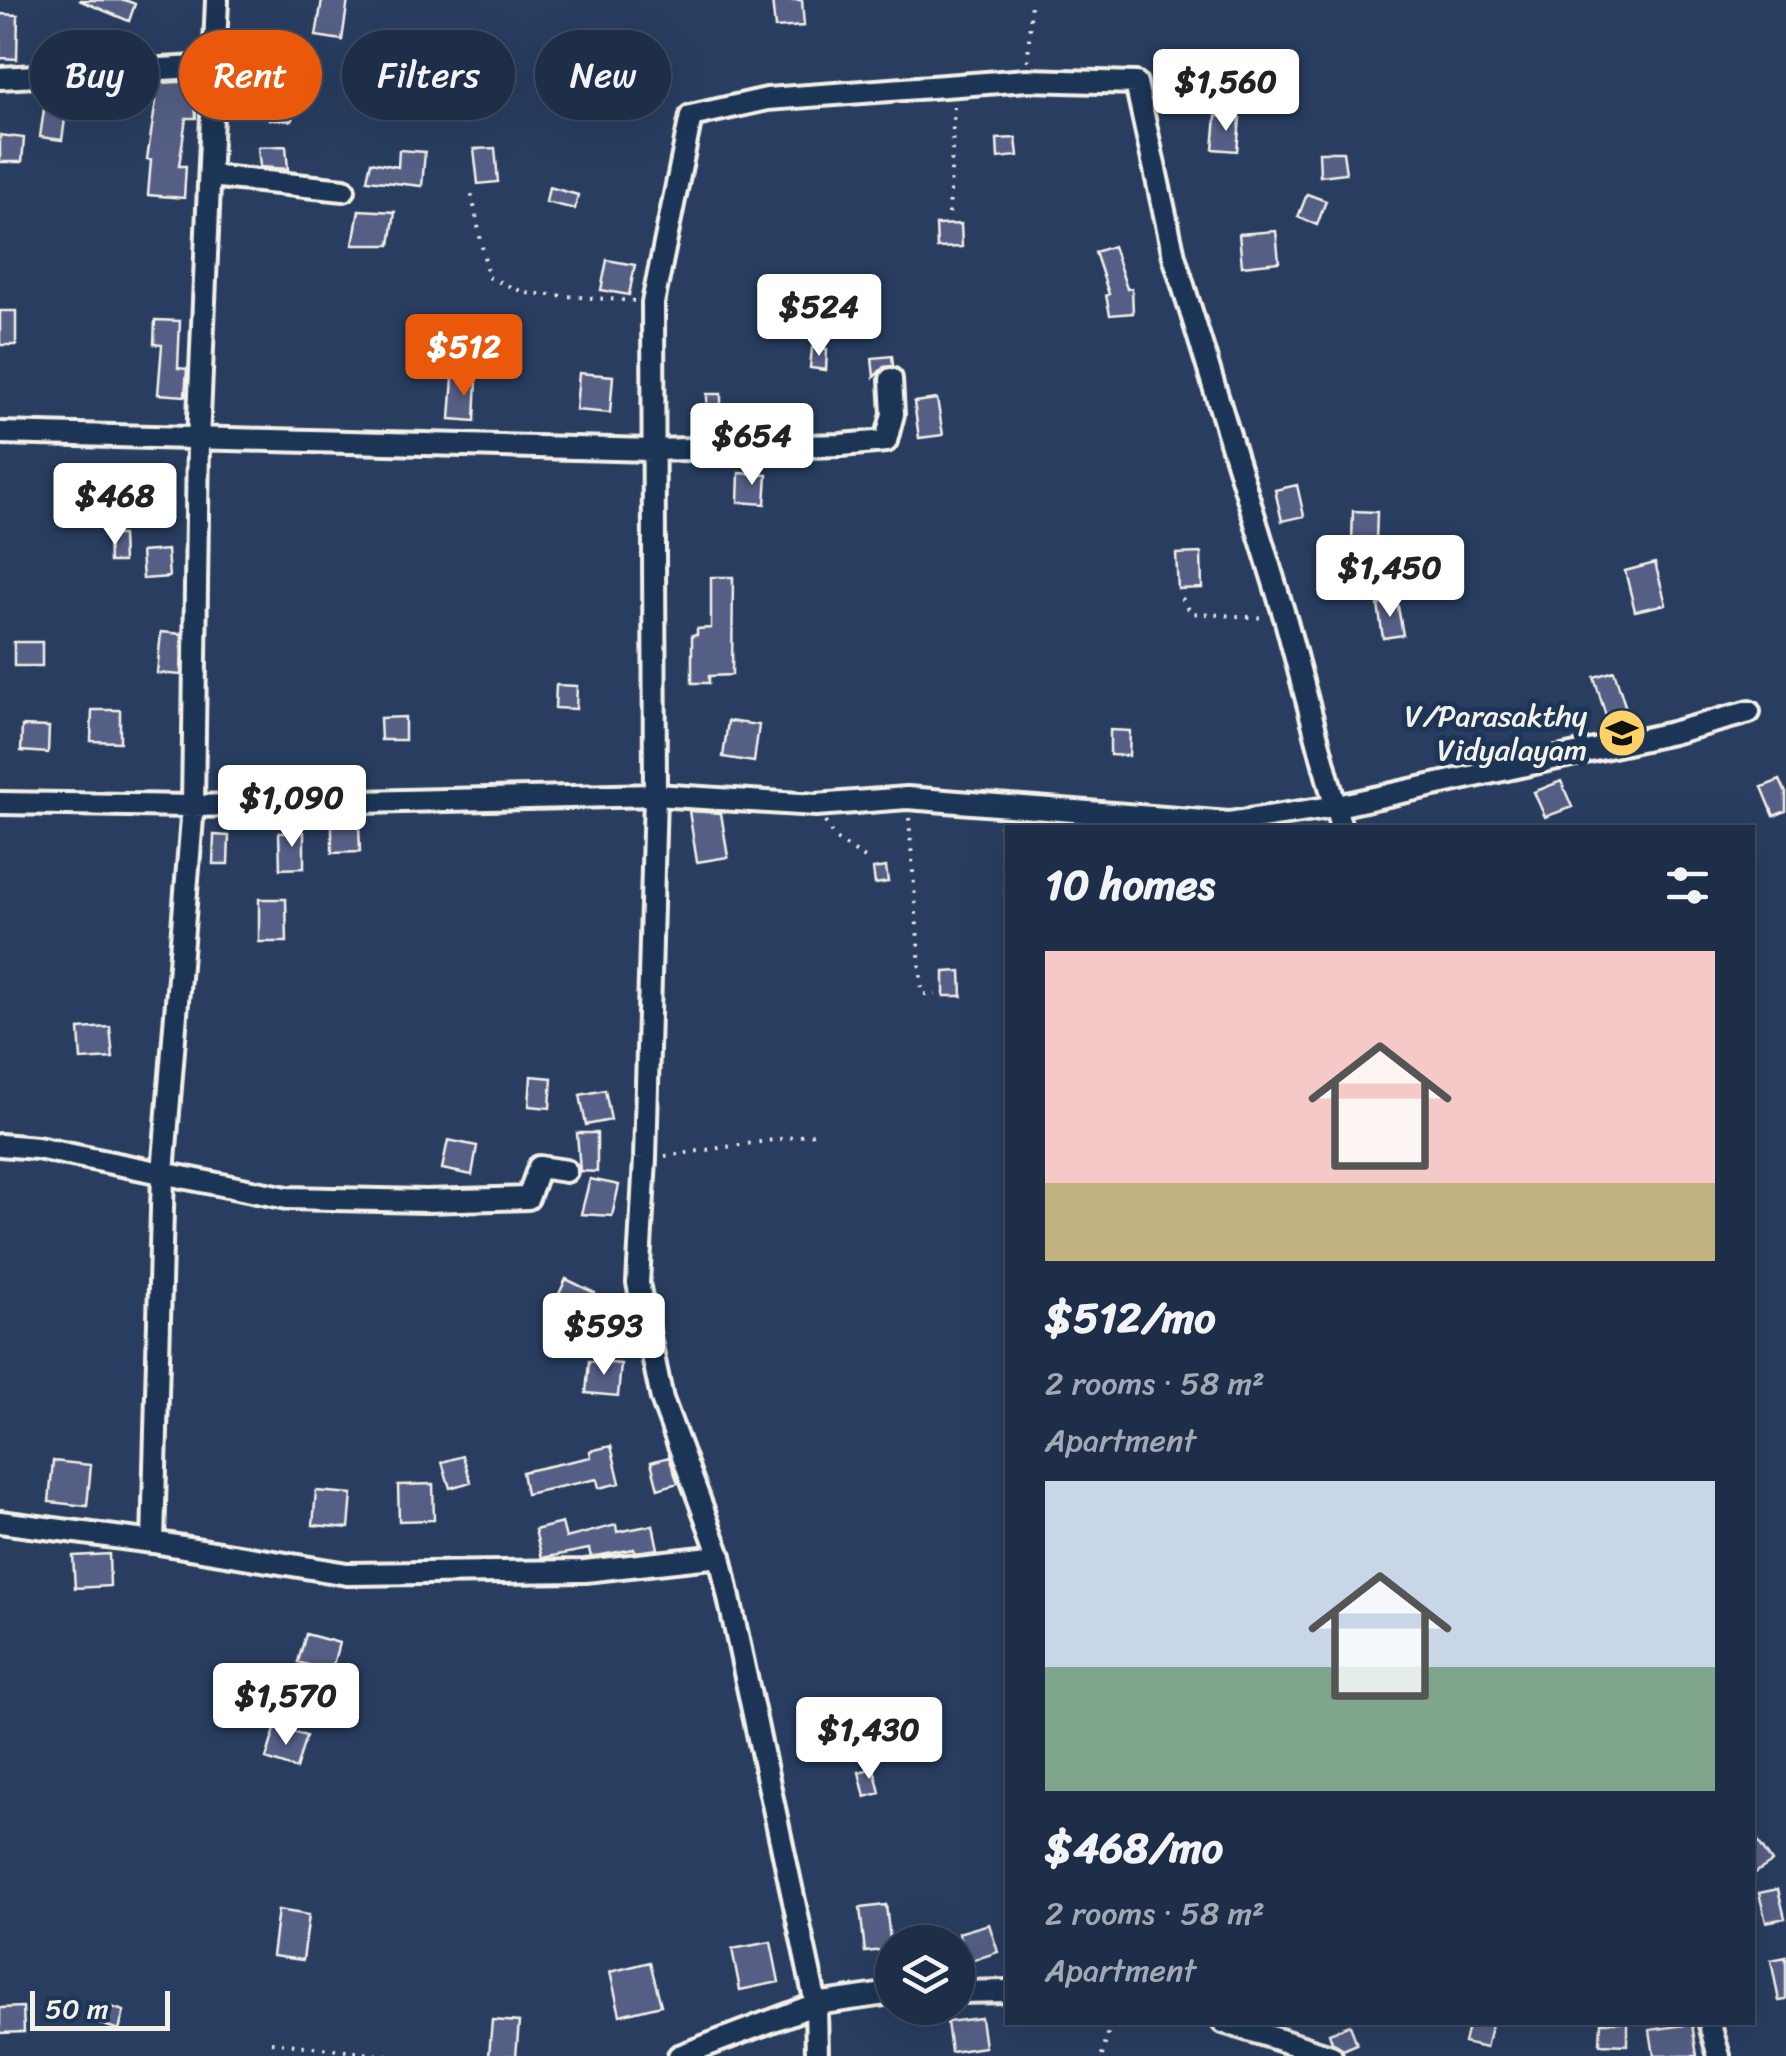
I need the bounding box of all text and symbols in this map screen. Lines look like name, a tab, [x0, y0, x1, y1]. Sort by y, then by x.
chip: Buy	[30, 30, 159, 120]
chip: Rent	[179, 30, 322, 120]
chip: Filters	[342, 30, 515, 120]
chip: New	[535, 30, 671, 120]
pin: $1,560	[1145, 49, 1307, 134]
text: $1,560	[1175, 53, 1277, 110]
pin: $524	[760, 274, 878, 359]
text: $524	[779, 278, 859, 335]
pin: $512	[405, 314, 523, 399]
text: $512	[427, 318, 501, 375]
pin: $654	[693, 403, 811, 488]
text: $654	[712, 407, 792, 464]
pin: $468	[56, 463, 174, 548]
text: $468	[75, 467, 155, 524]
pin: $1,450	[1309, 535, 1471, 620]
text: $1,450	[1338, 539, 1442, 596]
place label: V/Parasakthy Vidyalayam	[1405, 689, 1588, 777]
school or university icon: V/Parasakthy Vidyalayam	[1596, 707, 1648, 759]
pin: $1,090	[211, 765, 373, 850]
text: $1,090	[240, 769, 344, 826]
text: 10 homes	[1045, 848, 1215, 922]
icon: filters	[1660, 858, 1715, 913]
icon: home	[1290, 1016, 1470, 1196]
text: $512/mo	[1045, 1281, 1216, 1355]
pin: $593	[545, 1293, 663, 1378]
text: $593	[565, 1297, 643, 1354]
text: 2 rooms · 58 m²	[1045, 1355, 1265, 1412]
text: Apartment	[1045, 1412, 1196, 1469]
icon: home	[1290, 1546, 1470, 1726]
pin: $1,570	[205, 1663, 367, 1748]
text: $1,570	[235, 1667, 337, 1724]
pin: $1,430	[788, 1697, 950, 1782]
text: $1,430	[818, 1701, 920, 1758]
text: $468/mo	[1045, 1811, 1223, 1885]
text: 2 rooms · 58 m²	[1045, 1885, 1265, 1942]
map controls	[875, 1925, 975, 2025]
button: layers	[875, 1925, 975, 2025]
text: Apartment	[1045, 1942, 1196, 1999]
text: 50 m	[45, 1984, 109, 2033]
scale bar	[30, 1986, 170, 2030]

